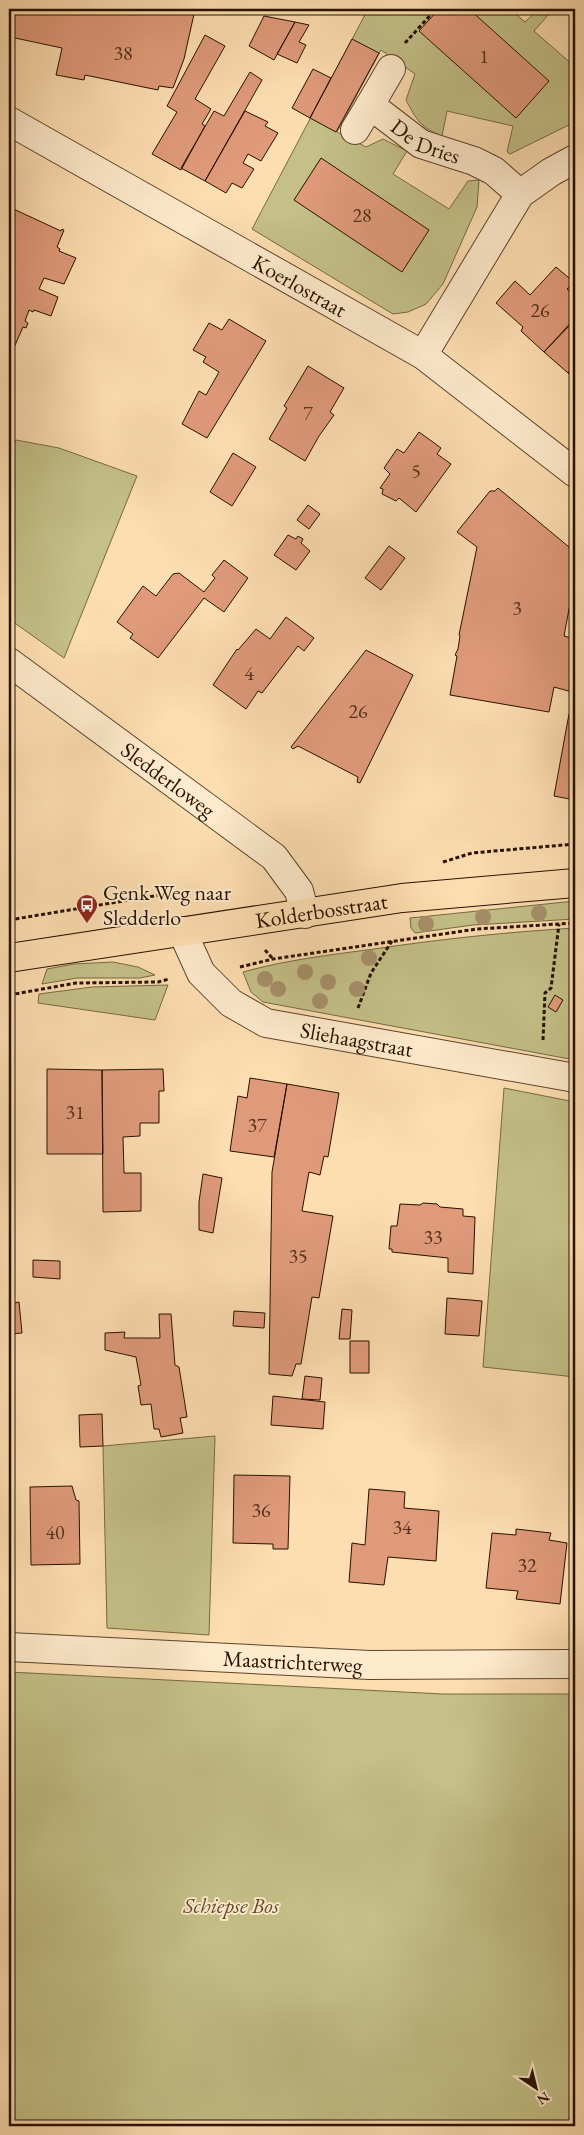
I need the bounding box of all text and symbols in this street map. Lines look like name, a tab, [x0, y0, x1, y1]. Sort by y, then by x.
house number: 38	[113, 40, 133, 66]
house number: 1	[479, 43, 489, 69]
street label: De Dries	[385, 112, 464, 170]
house number: 28	[352, 202, 372, 228]
street label: Koerlostraat	[247, 247, 352, 324]
house number: 26	[530, 297, 550, 323]
house number: 7	[303, 400, 313, 426]
house number: 5	[411, 458, 421, 484]
house number: 3	[512, 595, 522, 621]
house number: 4	[244, 660, 254, 686]
house number: 26	[348, 698, 368, 724]
street label: Sledderloweg	[115, 735, 222, 824]
place label: Genk Weg naar Sledderlo	[103, 878, 232, 932]
street label: Kolderbosstraat	[253, 886, 389, 935]
bus stop icon: Genk Weg naar Sledderlo	[75, 893, 99, 924]
street label: Sliehaagstraat	[298, 1015, 415, 1063]
house number: 31	[65, 1099, 85, 1125]
house number: 37	[247, 1112, 267, 1138]
house number: 33	[423, 1224, 443, 1250]
house number: 35	[288, 1243, 308, 1269]
house number: 36	[251, 1497, 271, 1523]
house number: 34	[392, 1514, 412, 1540]
house number: 40	[45, 1519, 65, 1545]
house number: 32	[517, 1552, 537, 1578]
street label: Maastrichterweg	[222, 1643, 364, 1679]
park label: Schiepse Bos	[182, 1891, 280, 1920]
north arrow	[512, 2062, 562, 2112]
text: N	[533, 2088, 553, 2110]

